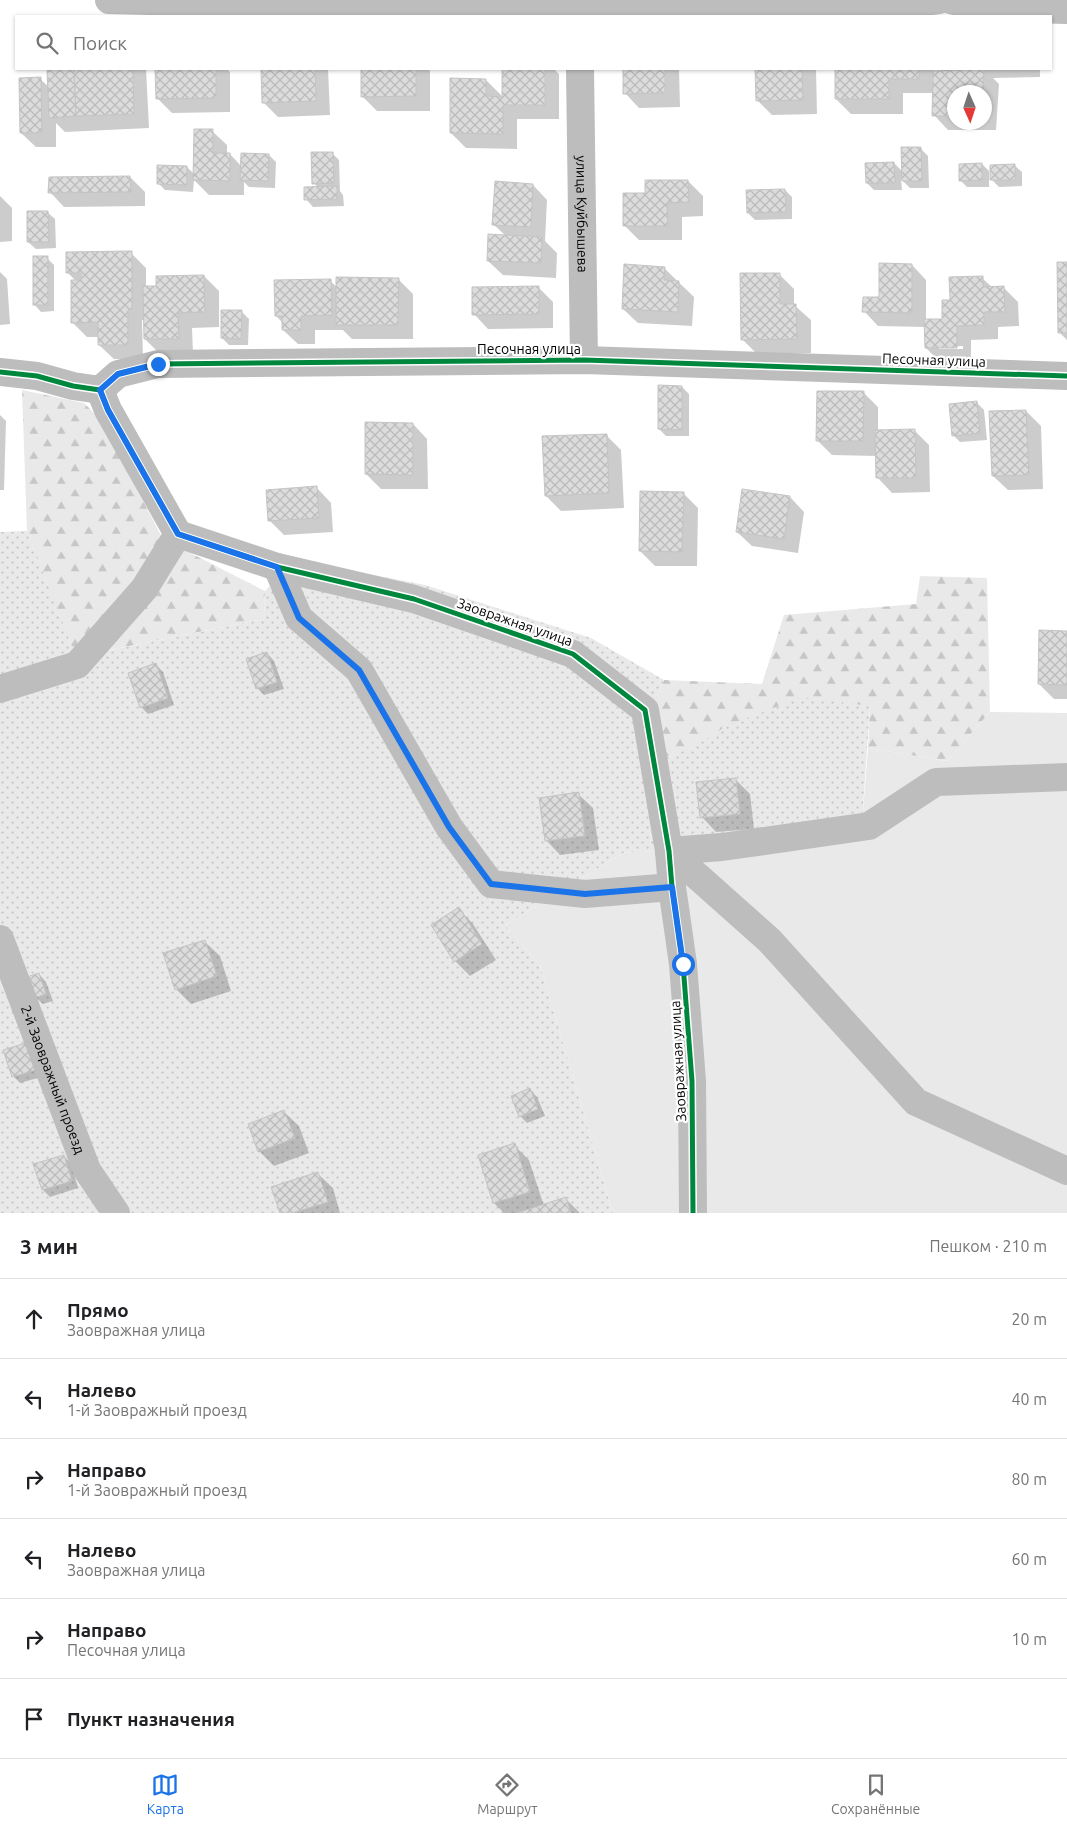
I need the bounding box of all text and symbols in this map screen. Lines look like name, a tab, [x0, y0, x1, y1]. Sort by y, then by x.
search box	[15, 15, 1052, 70]
icon: search	[33, 29, 61, 57]
text: Поиск	[73, 32, 127, 54]
north arrow	[947, 85, 992, 130]
street label: улица Куйбышева	[573, 155, 591, 273]
street label: Песочная улица	[477, 341, 581, 357]
street label: Песочная улица	[882, 350, 986, 370]
route end	[147, 353, 170, 376]
street label: Заовражная улица	[455, 595, 575, 649]
route start	[672, 953, 695, 976]
street label: Заовражная улица	[667, 1000, 689, 1122]
street label: 2-й Заовражный проезд	[18, 1003, 88, 1156]
text: 3 мин	[20, 1234, 78, 1258]
text: Пешком · 210 m	[929, 1237, 1047, 1255]
text: Прямо	[67, 1299, 129, 1321]
icon: ahead	[20, 1305, 48, 1333]
text: 20 m	[1011, 1310, 1047, 1328]
text: Заовражная улица	[67, 1321, 205, 1339]
text: Налево	[67, 1379, 136, 1401]
icon: left	[20, 1385, 48, 1413]
text: 40 m	[1011, 1390, 1047, 1408]
text: 1-й Заовражный проезд	[67, 1401, 247, 1419]
text: Направо	[67, 1459, 147, 1481]
icon: right	[20, 1465, 48, 1493]
text: 80 m	[1011, 1470, 1047, 1488]
text: 1-й Заовражный проезд	[67, 1481, 247, 1499]
text: Налево	[67, 1539, 136, 1561]
icon: left	[20, 1545, 48, 1573]
text: 60 m	[1011, 1550, 1047, 1568]
text: Заовражная улица	[67, 1561, 205, 1579]
text: Направо	[67, 1619, 147, 1641]
icon: right	[20, 1625, 48, 1653]
text: 10 m	[1011, 1630, 1047, 1648]
text: Песочная улица	[67, 1641, 186, 1659]
icon: arrive	[20, 1705, 48, 1733]
text: Пункт назначения	[67, 1708, 235, 1730]
tab: Карта	[147, 1771, 184, 1817]
tab: Маршрут	[477, 1771, 538, 1817]
tab: Сохранённые	[831, 1771, 920, 1817]

